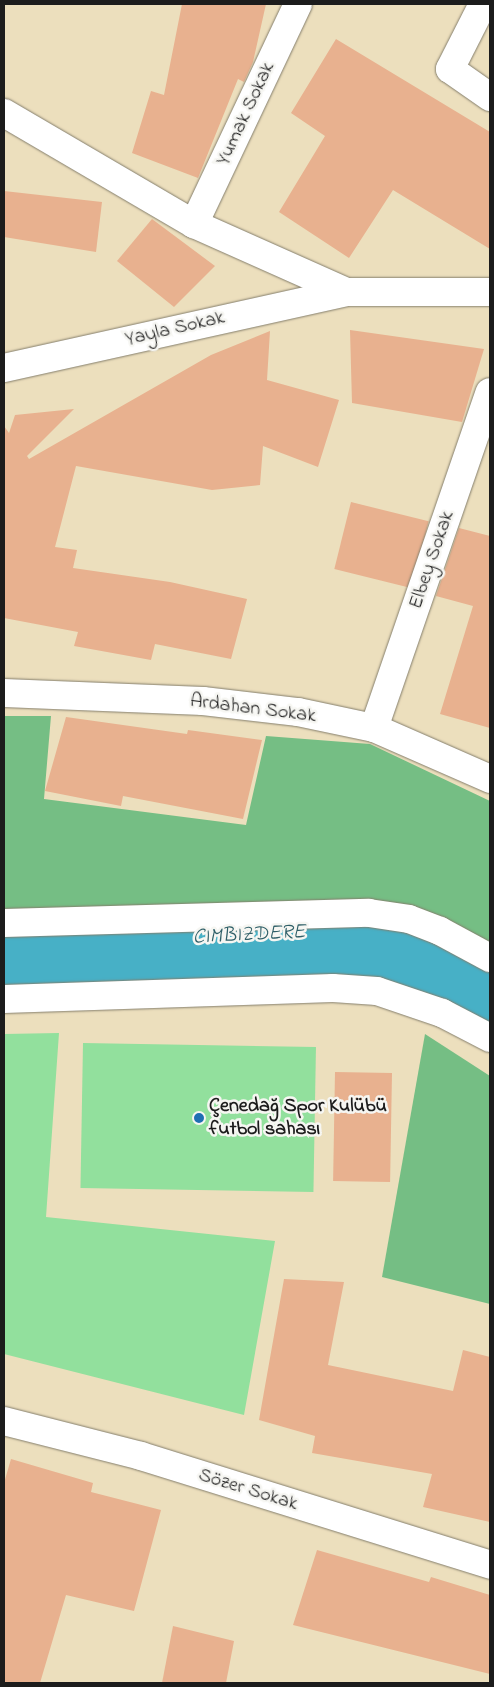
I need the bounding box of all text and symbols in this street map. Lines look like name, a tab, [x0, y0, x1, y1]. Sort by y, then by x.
street label: Yumak Sokak	[212, 58, 280, 170]
street label: Yayla Sokak	[123, 306, 227, 352]
street label: Elbey Sokak	[404, 508, 460, 612]
street label: Ardahan Sokak	[189, 689, 317, 729]
water label: CIMBIZDERE	[192, 919, 306, 951]
place label: Çenedağ Spor Kulübü futbol sahası	[209, 1094, 387, 1141]
marker: Çenedağ Spor Kulübü futbol sahası	[193, 1112, 205, 1124]
street label: Sözer Sokak	[195, 1464, 301, 1516]

